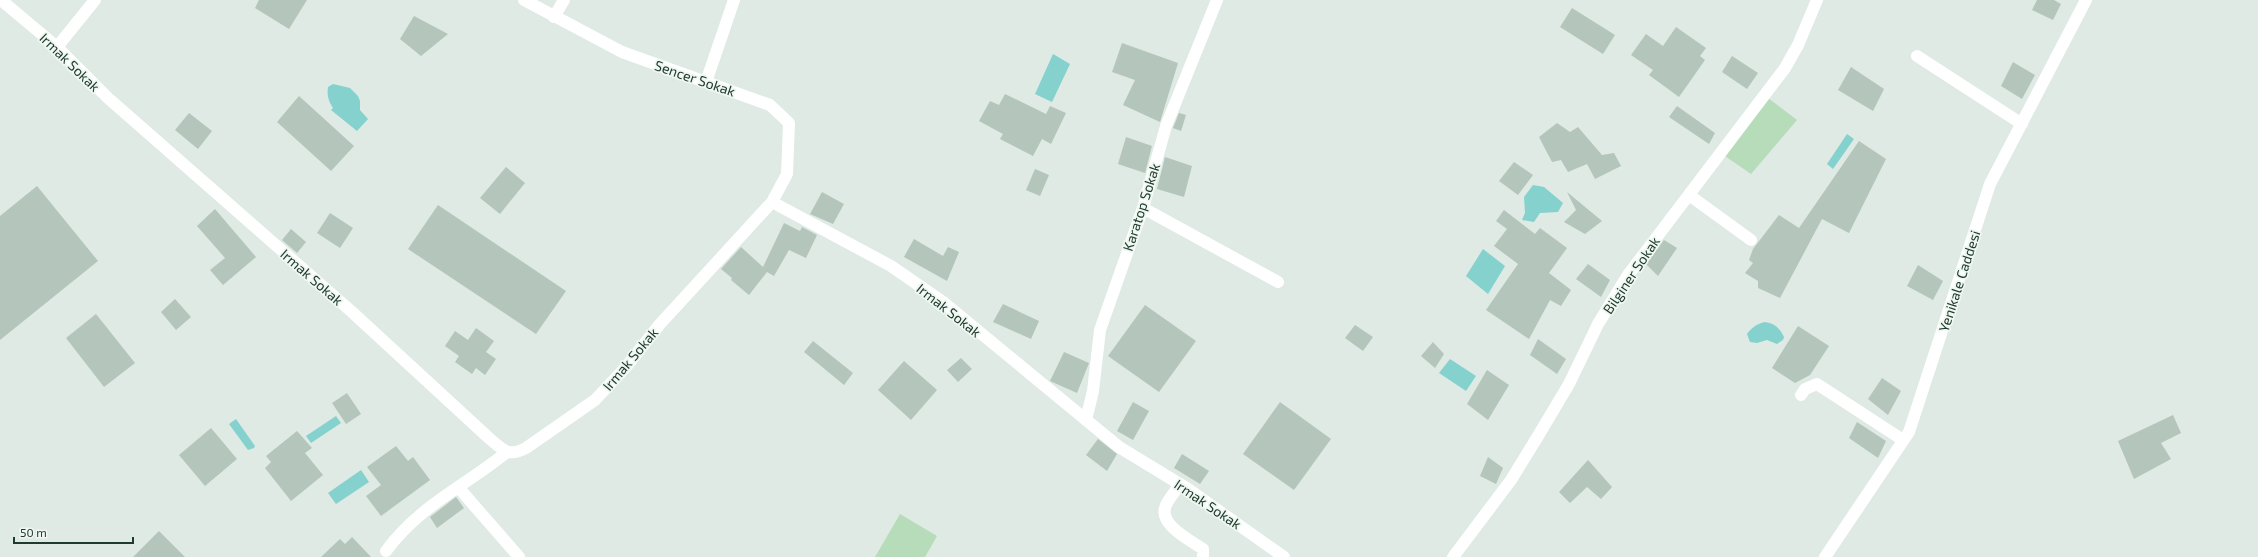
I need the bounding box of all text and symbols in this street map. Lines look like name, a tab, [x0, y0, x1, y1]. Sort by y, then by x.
street label: Irmak Sokak	[36, 29, 104, 95]
street label: Sencer Sokak	[653, 56, 737, 100]
street label: Karatop Sokak	[1119, 161, 1163, 253]
street label: Yenikale Caddesi	[1935, 228, 1983, 334]
street label: Bilginer Sokak	[1599, 233, 1663, 317]
street label: Irmak Sokak	[277, 245, 347, 309]
street label: Irmak Sokak	[913, 280, 985, 340]
street label: Irmak Sokak	[599, 324, 661, 394]
street label: Irmak Sokak	[1171, 475, 1245, 533]
scale bar	[14, 519, 133, 545]
text: 50 m	[20, 525, 47, 539]

